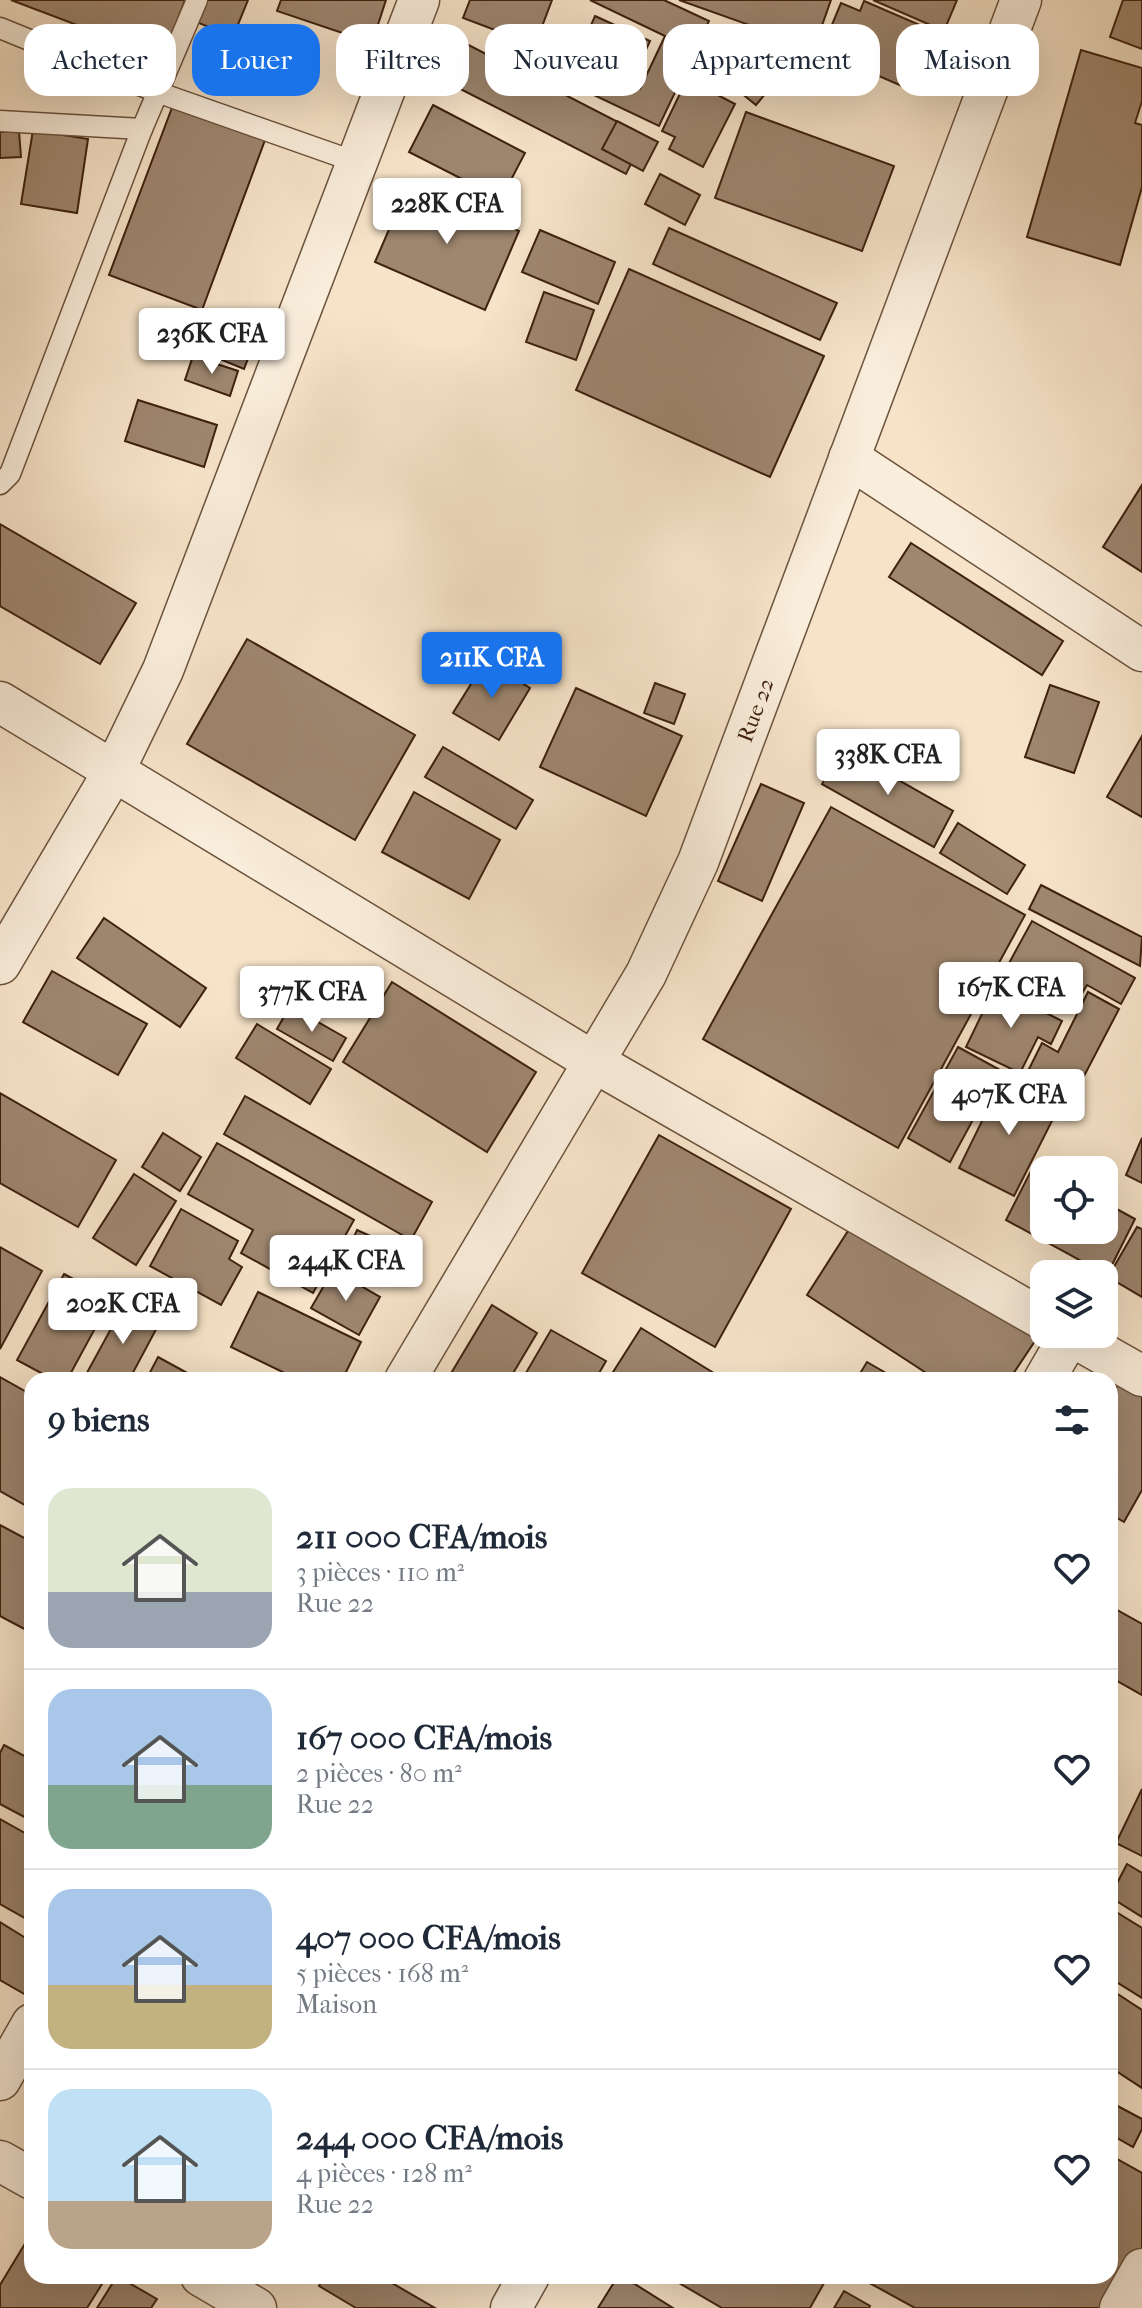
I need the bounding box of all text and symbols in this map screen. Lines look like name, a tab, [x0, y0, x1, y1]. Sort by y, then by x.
chip: Acheter	[24, 24, 176, 96]
chip: Louer	[192, 24, 320, 96]
chip: Filtres	[336, 24, 469, 96]
chip: Nouveau	[485, 24, 647, 96]
chip: Appartement	[663, 24, 880, 96]
chip: Maison	[896, 24, 1039, 96]
pin: 228K CFA	[364, 178, 530, 246]
text: 228K CFA	[391, 188, 503, 219]
pin: 236K CFA	[129, 308, 295, 376]
text: 236K CFA	[157, 318, 267, 349]
pin: 211K CFA	[409, 632, 575, 700]
text: 211K CFA	[440, 642, 544, 673]
street label: Rue 22	[732, 675, 780, 746]
pin: 338K CFA	[805, 729, 971, 797]
text: 338K CFA	[835, 739, 941, 770]
pin: 167K CFA	[928, 962, 1094, 1030]
pin: 377K CFA	[229, 966, 395, 1034]
text: 167K CFA	[957, 972, 1065, 1003]
text: 377K CFA	[258, 976, 366, 1007]
pin: 407K CFA	[926, 1069, 1092, 1137]
text: 407K CFA	[952, 1079, 1066, 1110]
map controls	[1030, 1156, 1118, 1348]
button: locate	[1030, 1156, 1118, 1244]
pin: 244K CFA	[263, 1235, 429, 1303]
text: 244K CFA	[288, 1245, 404, 1276]
button: layers	[1030, 1260, 1118, 1348]
pin: 202K CFA	[40, 1278, 206, 1346]
text: 202K CFA	[66, 1288, 180, 1319]
icon: filters	[1050, 1398, 1094, 1442]
text: 9 biens	[48, 1400, 150, 1440]
text: 211 000 CFA/mois	[296, 1517, 547, 1557]
icon: home	[112, 1520, 208, 1616]
icon: heart	[1050, 1546, 1094, 1590]
text: 3 pièces · 110 m²	[296, 1557, 464, 1588]
text: Rue 22	[296, 1588, 374, 1619]
text: 167 000 CFA/mois	[296, 1718, 552, 1758]
icon: home	[112, 1721, 208, 1817]
icon: heart	[1050, 1747, 1094, 1791]
text: 2 pièces · 80 m²	[296, 1758, 462, 1789]
text: Rue 22	[296, 1789, 374, 1820]
text: 407 000 CFA/mois	[296, 1918, 561, 1958]
icon: home	[112, 1921, 208, 2017]
icon: heart	[1050, 1947, 1094, 1991]
text: 5 pièces · 168 m²	[296, 1958, 468, 1989]
text: Maison	[296, 1989, 377, 2020]
text: 244 000 CFA/mois	[296, 2118, 563, 2158]
icon: home	[112, 2121, 208, 2217]
icon: heart	[1050, 2147, 1094, 2191]
text: 4 pièces · 128 m²	[296, 2158, 472, 2189]
text: Rue 22	[296, 2189, 374, 2220]

